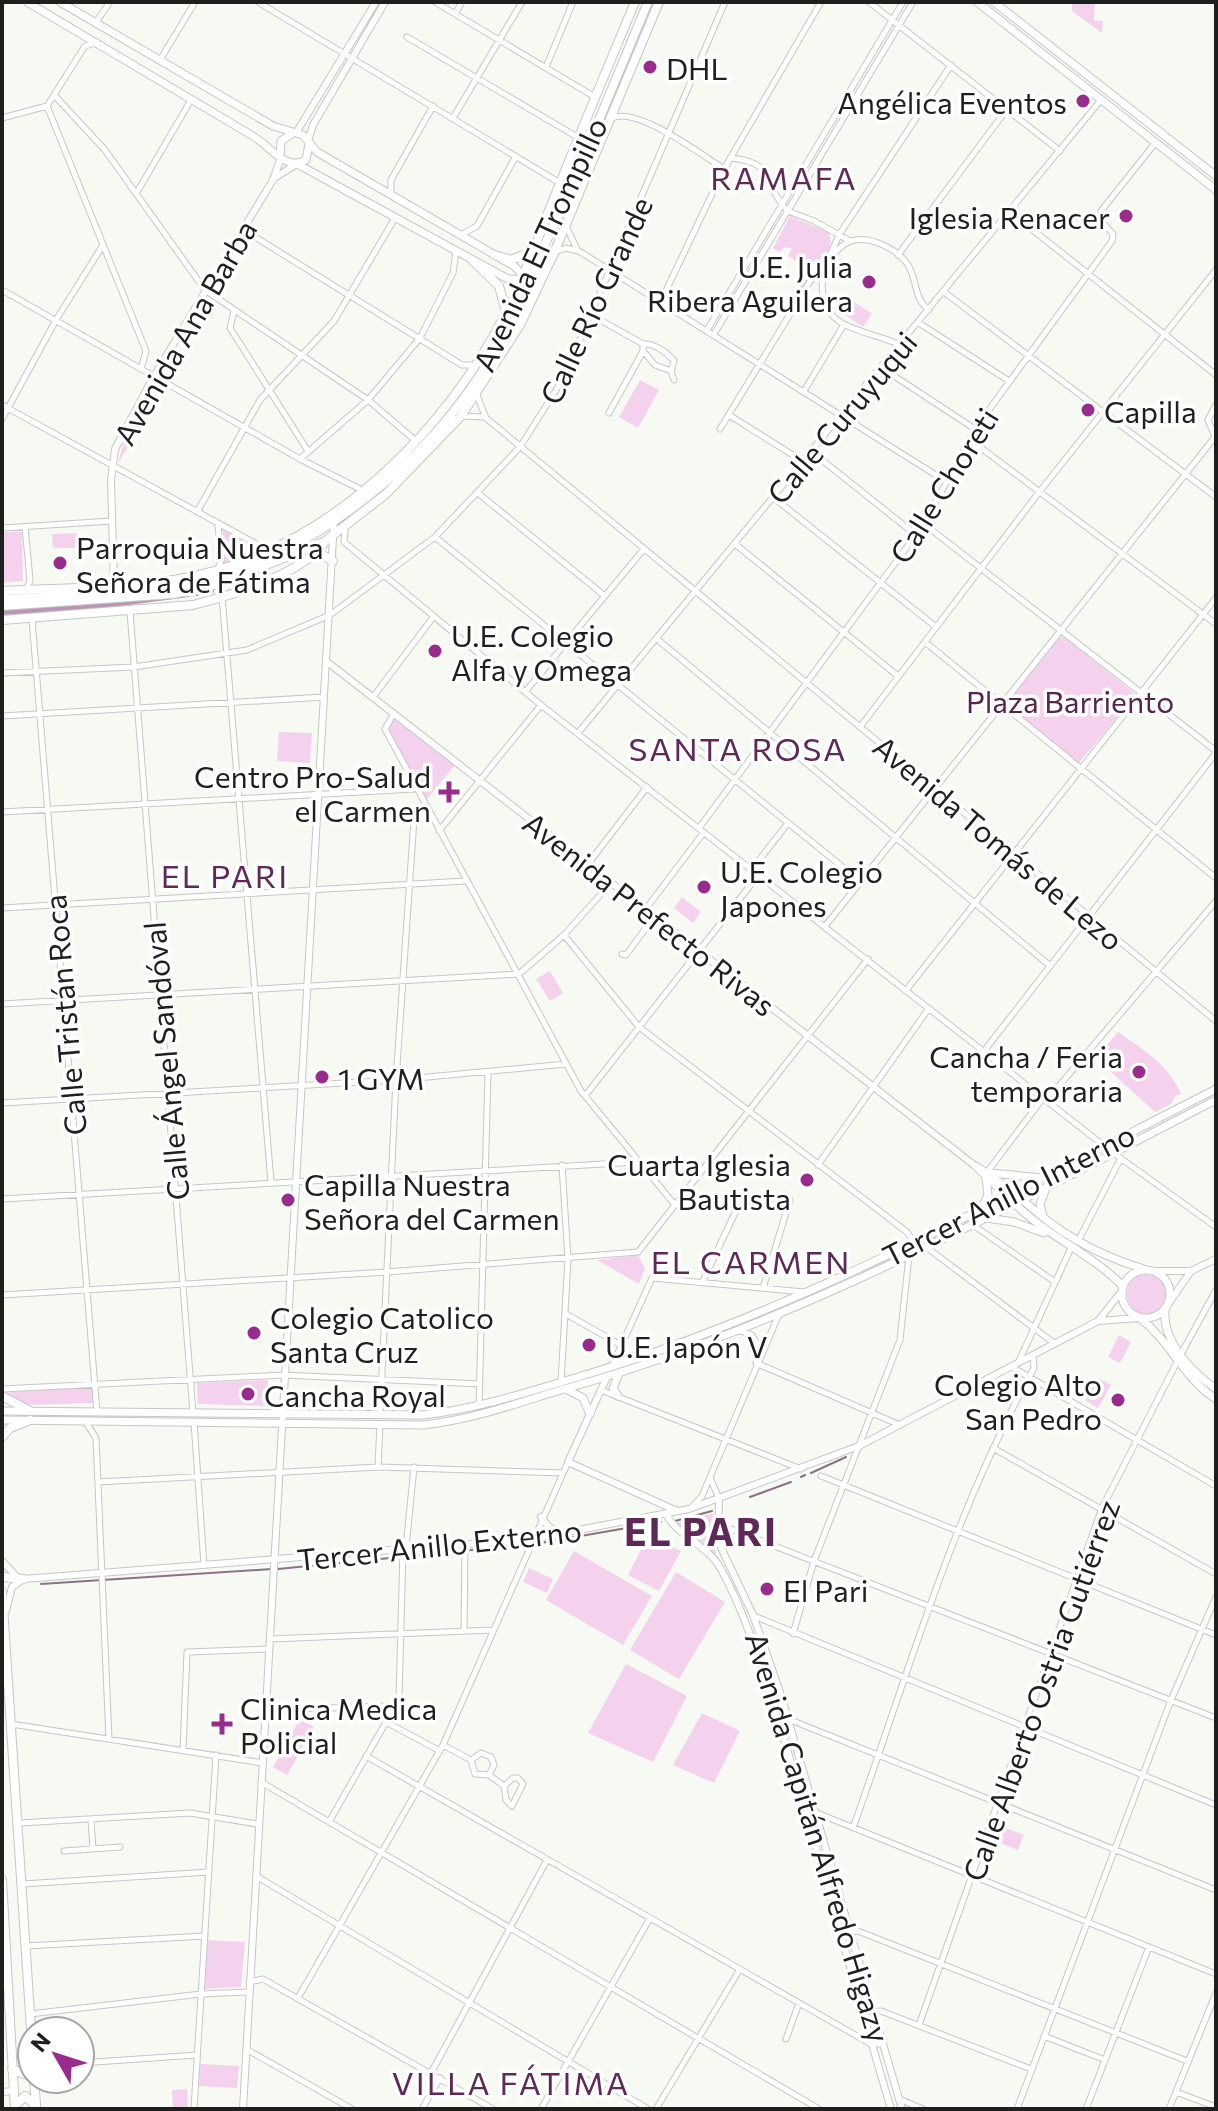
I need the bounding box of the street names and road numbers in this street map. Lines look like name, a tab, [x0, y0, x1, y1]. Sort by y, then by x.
street label: Avenida El Trompillo	[464, 111, 614, 377]
street label: Calle Río Grande	[531, 191, 659, 409]
street label: Avenida Ana Barba	[105, 213, 263, 451]
street label: Calle Curuyuqui	[758, 323, 924, 511]
street label: Calle Choreti	[881, 401, 1005, 569]
street label: Avenida Tomás de Lezo	[867, 727, 1131, 957]
street label: Avenida Prefecto Rivas	[517, 803, 783, 1023]
street label: Calle Tristán Roca	[35, 893, 93, 1137]
street label: Calle Ángel Sandóval	[134, 920, 196, 1202]
street label: Tercer Anillo Interno	[876, 1114, 1140, 1274]
street label: Calle Alberto Ostria Gutiérrez	[954, 1494, 1126, 1886]
street label: Tercer Anillo Externo	[295, 1511, 583, 1577]
street label: Avenida Capitán Alfredo Higazy	[739, 1627, 899, 2047]

